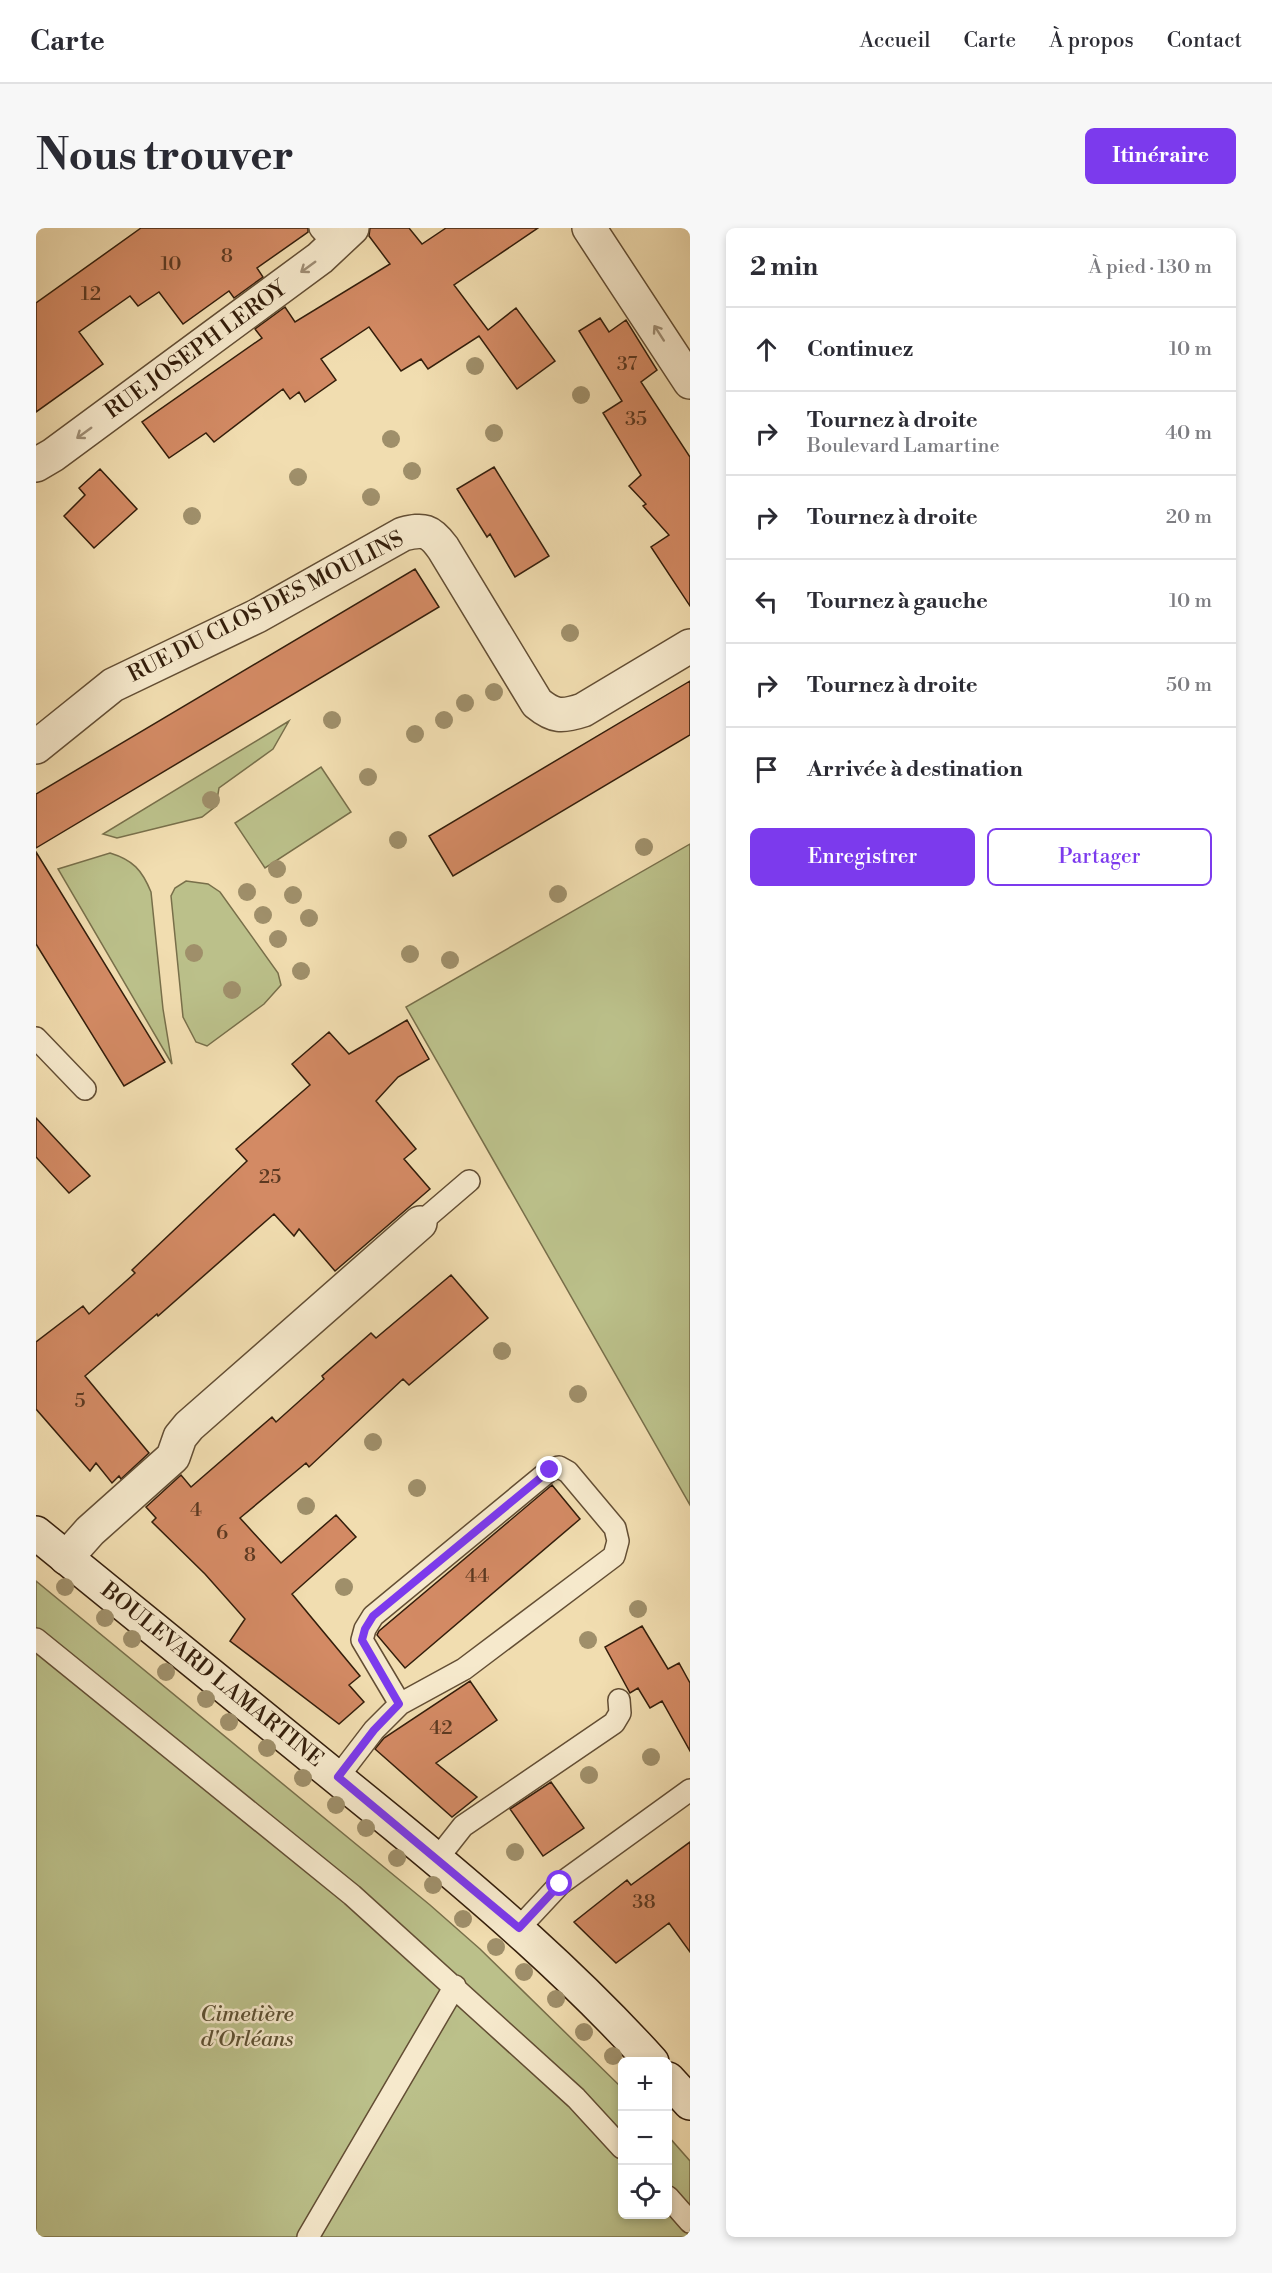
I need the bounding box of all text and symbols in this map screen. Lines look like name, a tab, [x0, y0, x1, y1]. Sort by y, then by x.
text: Carte	[30, 24, 105, 59]
text: Accueil	[860, 28, 931, 54]
text: Carte	[964, 28, 1016, 54]
text: À propos	[1049, 28, 1134, 54]
text: Contact	[1167, 28, 1242, 54]
button: Itinéraire	[1085, 128, 1236, 184]
text: Nous trouver	[36, 130, 294, 183]
house number: 8	[221, 244, 233, 269]
text: 2 min	[750, 251, 818, 283]
house number: 10	[160, 252, 182, 277]
text: À pied · 130 m	[1088, 255, 1212, 280]
one-way arrow	[300, 261, 316, 273]
street label: RUE JOSEPH LEROY	[100, 274, 293, 425]
house number: 12	[81, 282, 101, 307]
one-way arrow	[652, 325, 664, 342]
icon: ahead	[750, 333, 783, 366]
text: Continuez	[807, 336, 913, 363]
text: 10 m	[1169, 337, 1212, 362]
house number: 37	[617, 352, 637, 377]
house number: 35	[625, 407, 647, 432]
text: Tournez à droite	[807, 407, 978, 434]
icon: right	[750, 417, 783, 450]
text: 40 m	[1165, 421, 1212, 446]
one-way arrow	[76, 426, 92, 439]
text: Boulevard Lamartine	[807, 434, 1000, 459]
icon: right	[750, 501, 783, 534]
text: Tournez à droite	[807, 504, 978, 531]
text: 20 m	[1166, 505, 1212, 530]
street label: RUE DU CLOS DES MOULINS	[123, 525, 409, 689]
icon: left	[750, 585, 783, 618]
text: Tournez à gauche	[807, 588, 988, 615]
text: 10 m	[1169, 589, 1212, 614]
icon: right	[750, 669, 783, 702]
text: Tournez à droite	[807, 672, 978, 699]
text: 50 m	[1166, 673, 1212, 698]
icon: arrive	[750, 753, 783, 786]
text: Arrivée à destination	[807, 756, 1023, 783]
button: Enregistrer	[750, 828, 975, 886]
button: Partager	[987, 828, 1212, 886]
house number: 25	[259, 1165, 281, 1190]
house number: 5	[74, 1389, 86, 1414]
route end	[536, 1456, 562, 1482]
house number: 4	[190, 1498, 202, 1523]
house number: 6	[216, 1521, 228, 1546]
house number: 8	[244, 1543, 256, 1568]
house number: 44	[465, 1564, 489, 1589]
street label: BOULEVARD LAMARTINE	[95, 1576, 329, 1773]
house number: 42	[429, 1716, 453, 1741]
route start	[546, 1870, 572, 1896]
house number: 38	[632, 1890, 656, 1915]
park label: Cimetière d'Orléans	[200, 2001, 294, 2053]
map controls	[618, 2057, 672, 2219]
button: +	[618, 2057, 672, 2111]
button: −	[618, 2111, 672, 2165]
button: locate	[618, 2165, 672, 2219]

